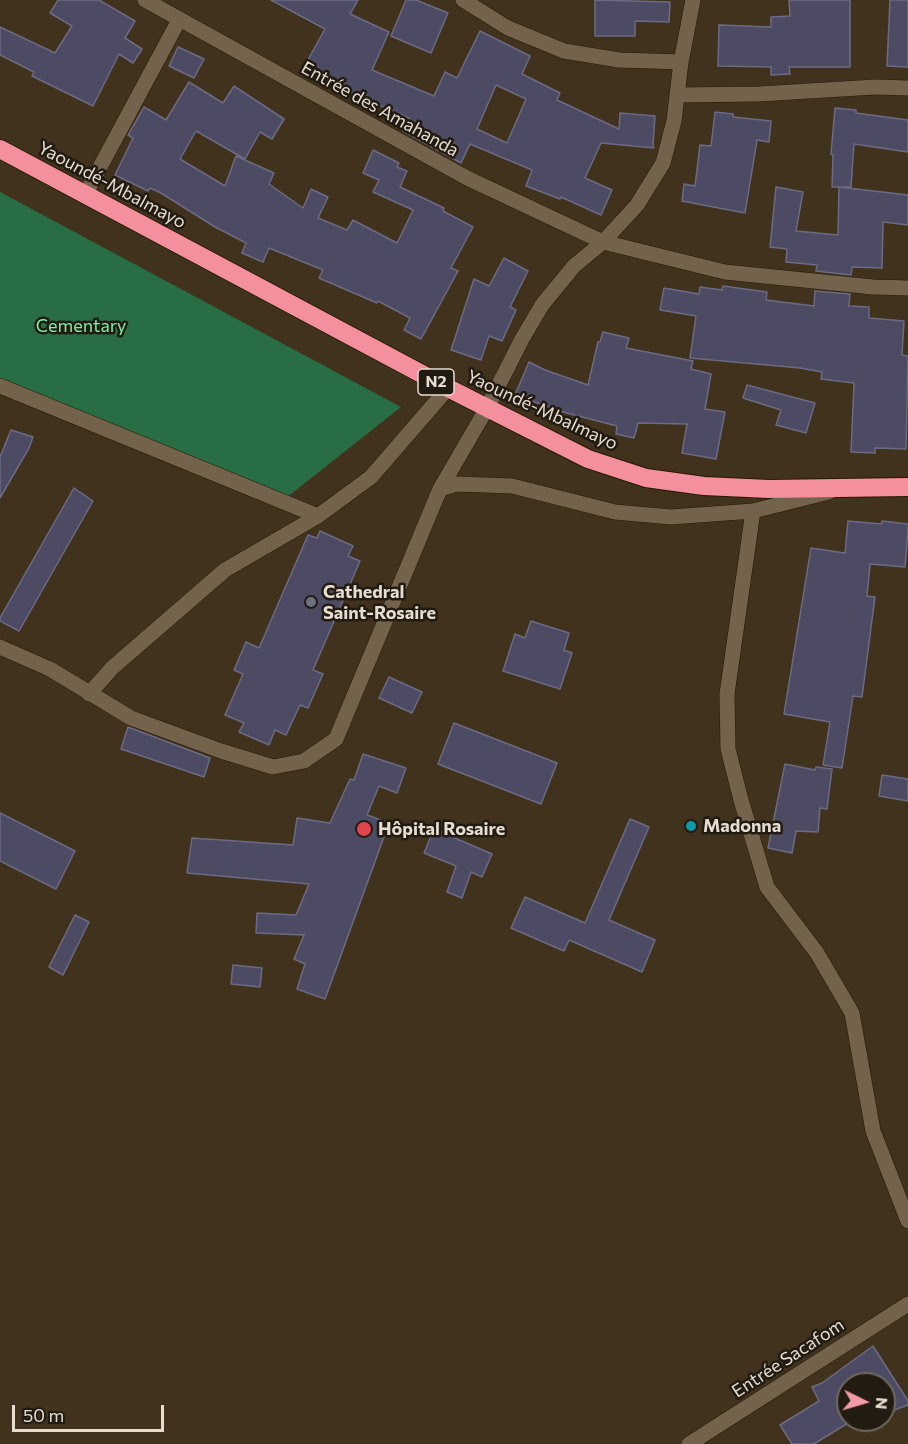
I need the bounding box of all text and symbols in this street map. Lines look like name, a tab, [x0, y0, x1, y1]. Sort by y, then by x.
street label: Entrée des Amahanda	[298, 57, 462, 161]
street label: Yaoundé-Mbalmayo	[34, 137, 190, 233]
park label: Cementary	[36, 315, 126, 337]
street label: Yaoundé-Mbalmayo	[463, 365, 621, 455]
road number: N2	[418, 369, 454, 395]
place label: Cathedral Saint-Rosaire	[323, 581, 436, 624]
marker: Cathedral Saint-Rosaire	[304, 595, 318, 609]
place label: Madonna	[703, 815, 781, 837]
place label: Hôpital Rosaire	[378, 818, 505, 840]
marker: Madonna	[684, 819, 698, 833]
marker: Hôpital Rosaire	[355, 820, 373, 838]
street label: Entrée Sacafom	[728, 1314, 848, 1402]
north arrow	[836, 1372, 896, 1432]
scale bar	[15, 1393, 166, 1431]
text: N	[872, 1397, 892, 1410]
text: 50 m	[23, 1404, 64, 1426]

